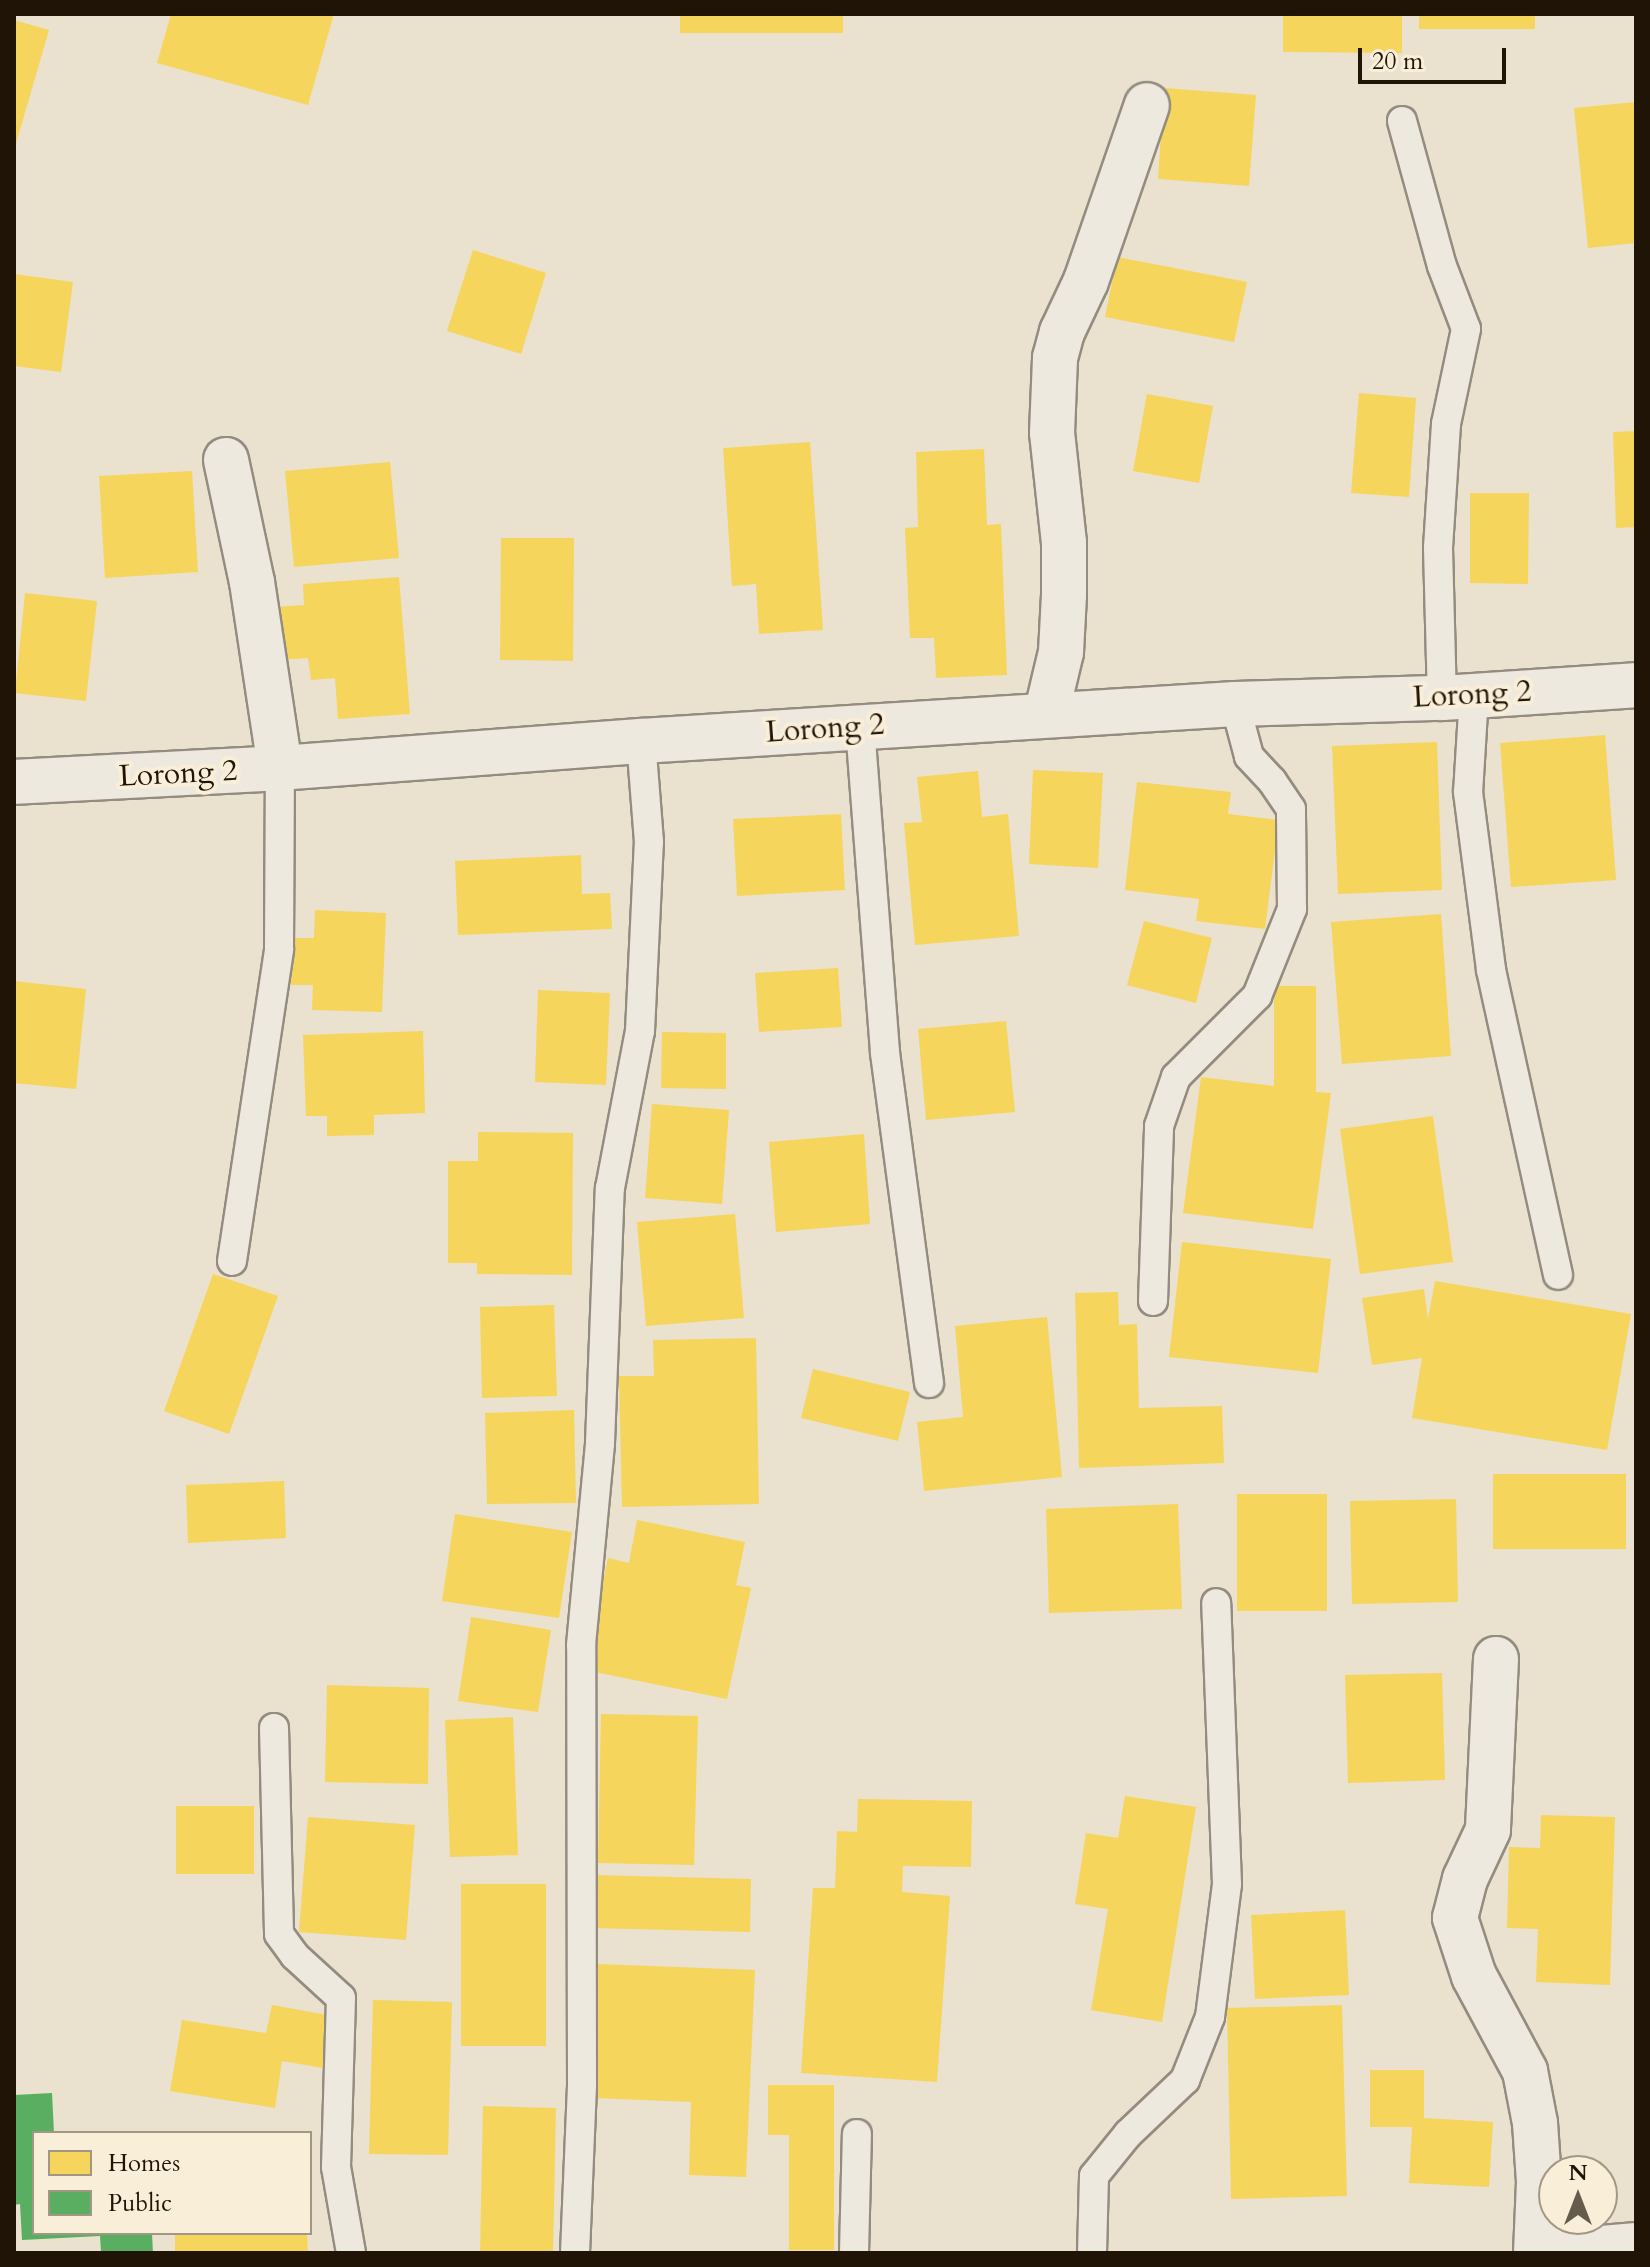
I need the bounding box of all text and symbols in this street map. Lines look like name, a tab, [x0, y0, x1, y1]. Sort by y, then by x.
scale bar	[1362, 32, 1510, 82]
text: 20 m	[1372, 45, 1423, 78]
street label: Lorong 2	[1412, 674, 1532, 716]
street label: Lorong 2	[764, 707, 886, 751]
street label: Lorong 2	[118, 753, 238, 795]
legend	[32, 2131, 312, 2235]
text: Homes	[108, 2147, 180, 2180]
north arrow	[1538, 2155, 1618, 2235]
text: N	[1568, 2158, 1588, 2188]
text: Public	[108, 2187, 172, 2220]

